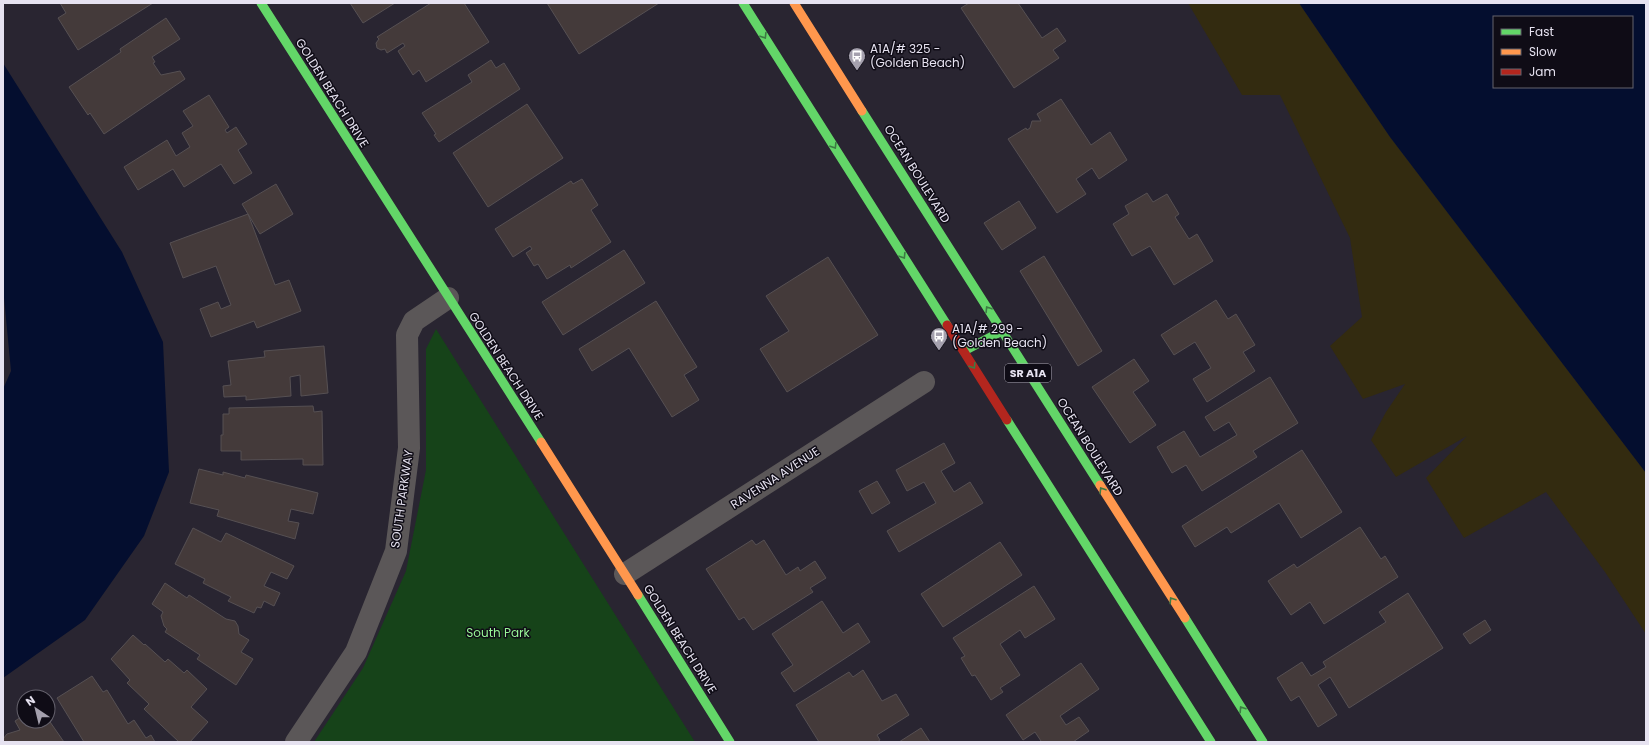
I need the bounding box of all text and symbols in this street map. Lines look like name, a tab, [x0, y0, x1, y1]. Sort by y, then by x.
legend	[1493, 16, 1633, 88]
text: Fast	[1529, 23, 1554, 40]
one-way arrow	[759, 32, 767, 39]
street label: GOLDEN BEACH DRIVE	[292, 35, 373, 151]
place label: A1A/# 325 - (Golden Beach)	[870, 40, 965, 71]
text: Slow	[1529, 43, 1557, 60]
bus stop icon: A1A/# 325 - (Golden Beach)	[847, 46, 867, 71]
text: Jam	[1529, 63, 1556, 80]
street label: OCEAN BOULEVARD	[880, 121, 955, 226]
one-way arrow	[829, 142, 837, 149]
one-way arrow	[899, 252, 906, 259]
one-way arrow	[985, 306, 993, 313]
street label: GOLDEN BEACH DRIVE	[465, 308, 548, 423]
place label: A1A/# 299 - (Golden Beach)	[952, 320, 1047, 351]
bus stop icon: A1A/# 299 - (Golden Beach)	[929, 326, 949, 351]
one-way arrow	[968, 361, 975, 368]
road number: SR A1A	[1005, 364, 1051, 382]
street label: OCEAN BOULEVARD	[1053, 394, 1128, 499]
street label: RAVENNA AVENUE	[727, 442, 822, 513]
street label: SOUTH PARKWAY	[386, 449, 417, 549]
one-way arrow	[1099, 487, 1107, 494]
street label: GOLDEN BEACH DRIVE	[640, 581, 721, 697]
one-way arrow	[1169, 597, 1176, 604]
park label: South Park	[466, 624, 531, 641]
north arrow	[16, 689, 56, 729]
text: N	[22, 692, 38, 710]
one-way arrow	[1239, 706, 1246, 713]

